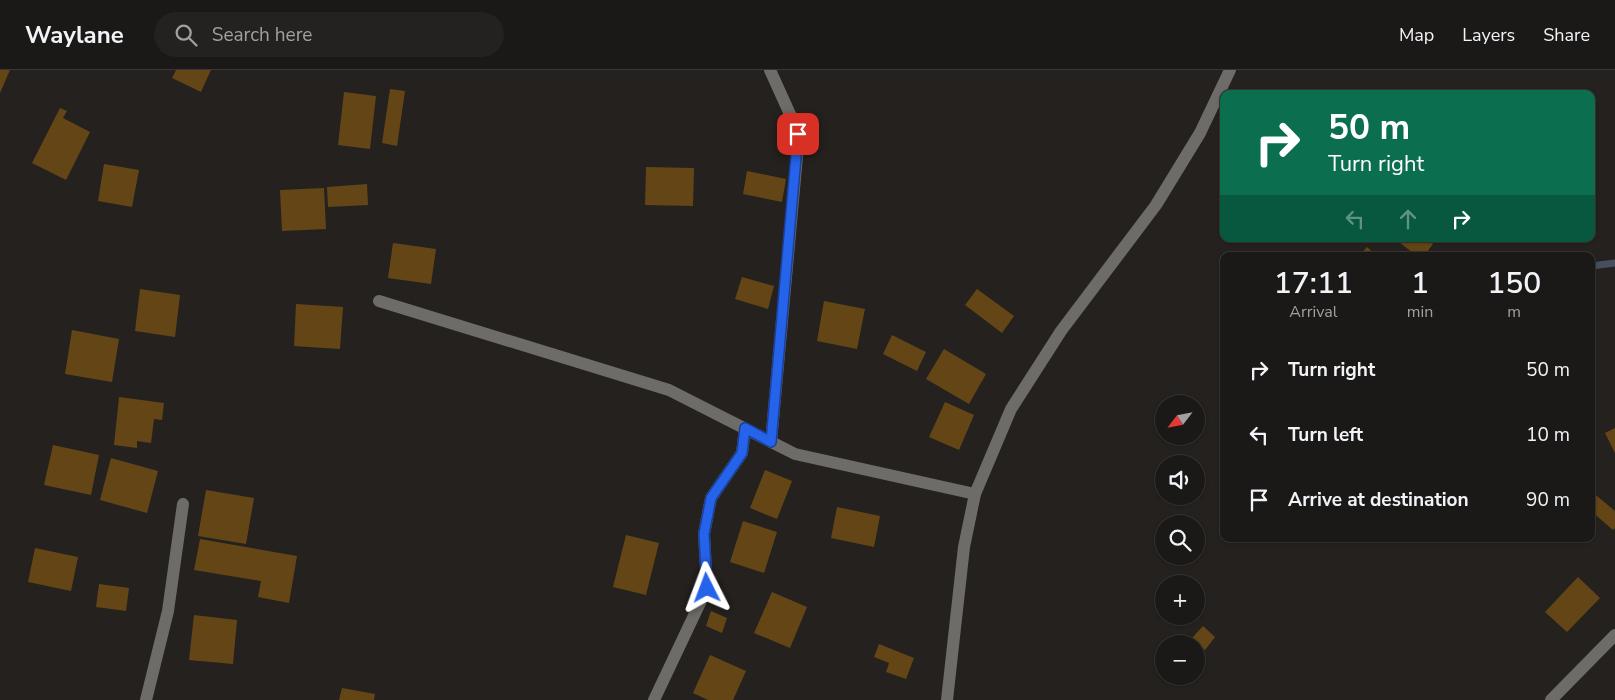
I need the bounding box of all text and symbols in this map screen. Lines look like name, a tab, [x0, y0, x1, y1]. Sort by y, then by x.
search box	[154, 12, 504, 57]
text: Waylane	[25, 19, 124, 51]
icon: search	[172, 21, 200, 49]
text: Search here	[212, 22, 312, 48]
text: Map	[1399, 23, 1434, 47]
text: Layers	[1462, 23, 1515, 47]
text: Share	[1543, 23, 1590, 47]
text: 50 m	[1328, 104, 1410, 151]
icon: right	[1245, 110, 1310, 175]
pin	[777, 113, 819, 155]
icon: arrive	[784, 120, 812, 148]
text: Turn right	[1328, 149, 1424, 179]
icon: left	[1341, 205, 1369, 233]
icon: ahead	[1394, 205, 1422, 233]
icon: right	[1447, 205, 1475, 233]
text: 17:11	[1274, 263, 1353, 304]
text: 1	[1411, 263, 1429, 304]
text: 150	[1487, 263, 1541, 304]
text: Arrival	[1289, 301, 1337, 323]
text: min	[1407, 301, 1433, 323]
text: m	[1507, 301, 1521, 323]
icon: right	[1245, 356, 1273, 384]
text: Turn right	[1288, 357, 1375, 383]
text: 50 m	[1526, 357, 1570, 383]
north arrow	[1155, 395, 1205, 445]
map controls	[1155, 395, 1205, 685]
icon: left	[1245, 421, 1273, 449]
text: Turn left	[1288, 422, 1363, 448]
text: 10 m	[1526, 422, 1570, 448]
button: sound	[1155, 455, 1205, 505]
icon: arrive	[1245, 486, 1273, 514]
text: Arrive at destination	[1288, 487, 1469, 513]
text: 90 m	[1526, 487, 1570, 513]
button: search	[1155, 515, 1205, 565]
position arrow	[680, 561, 732, 613]
button: +	[1155, 575, 1205, 625]
button: −	[1155, 635, 1205, 685]

